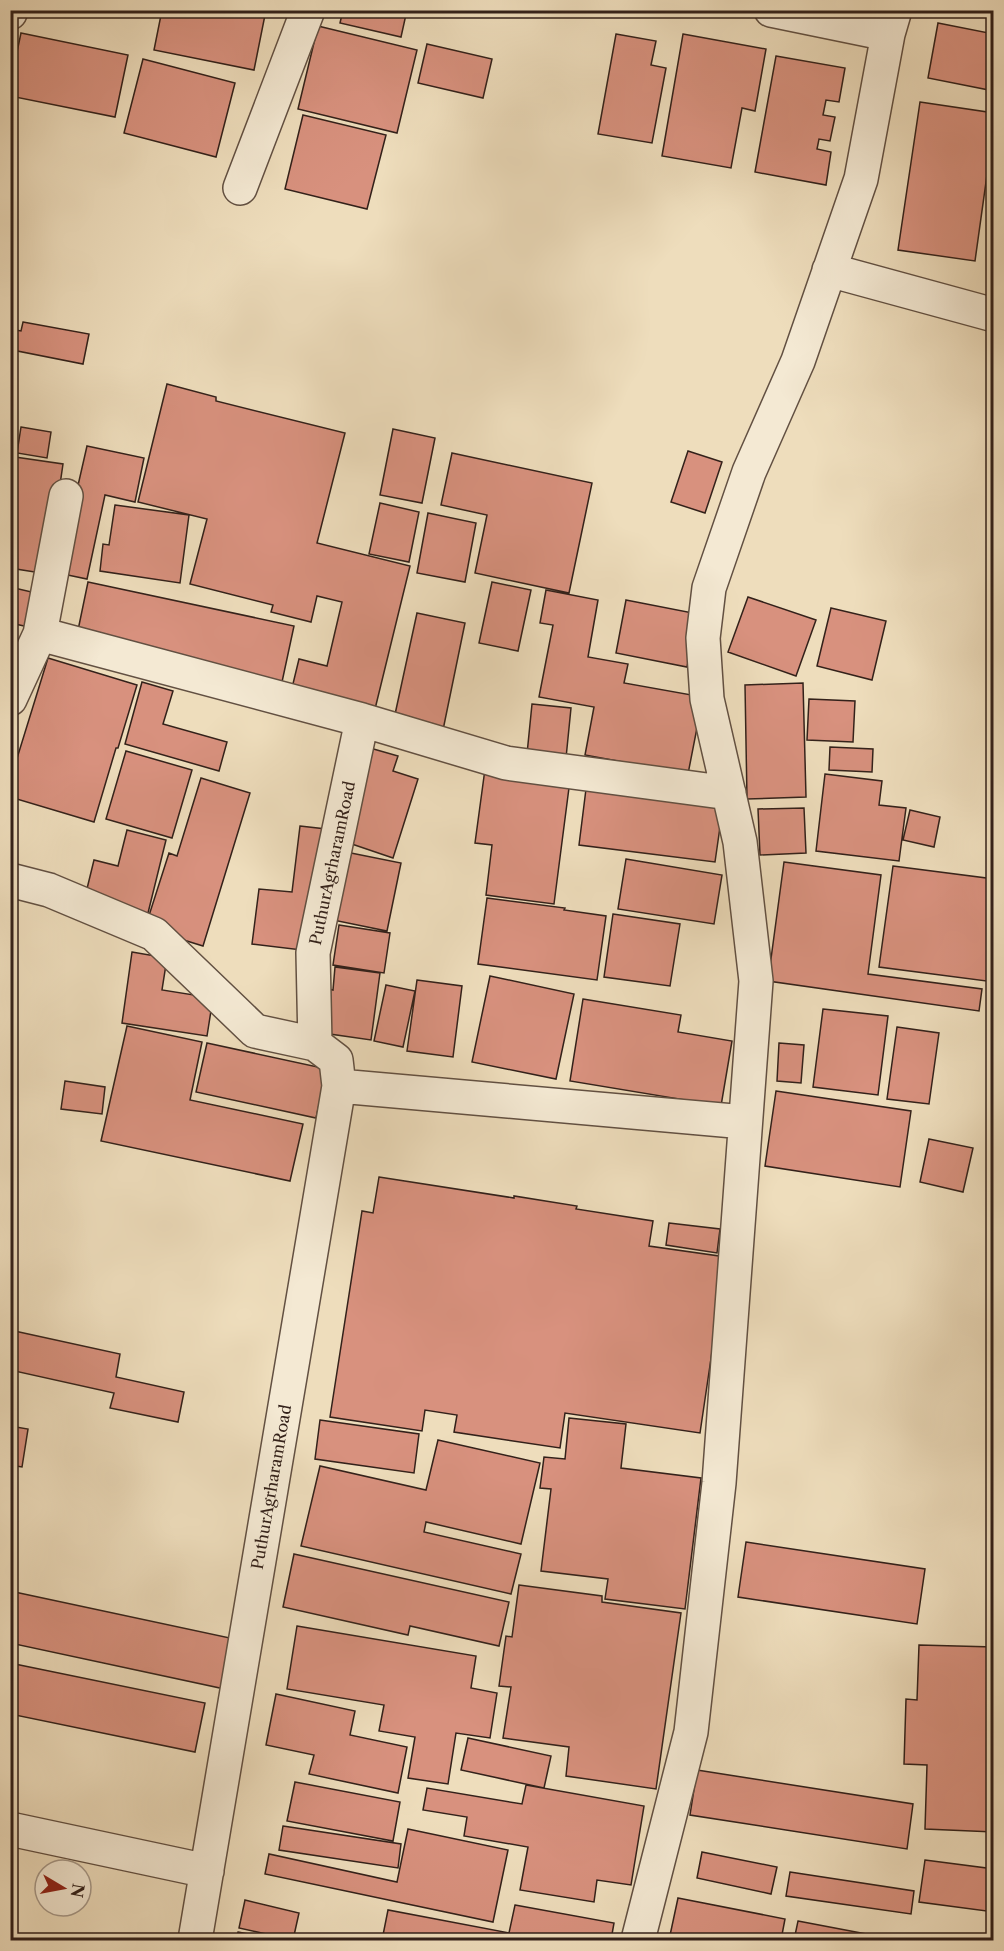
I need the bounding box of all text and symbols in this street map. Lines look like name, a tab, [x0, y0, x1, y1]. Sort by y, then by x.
street label: PuthurAgrharamRoad	[305, 779, 359, 947]
street label: PuthurAgrharamRoad	[247, 1403, 295, 1571]
north arrow	[33, 1858, 93, 1918]
text: N	[67, 1882, 89, 1899]

